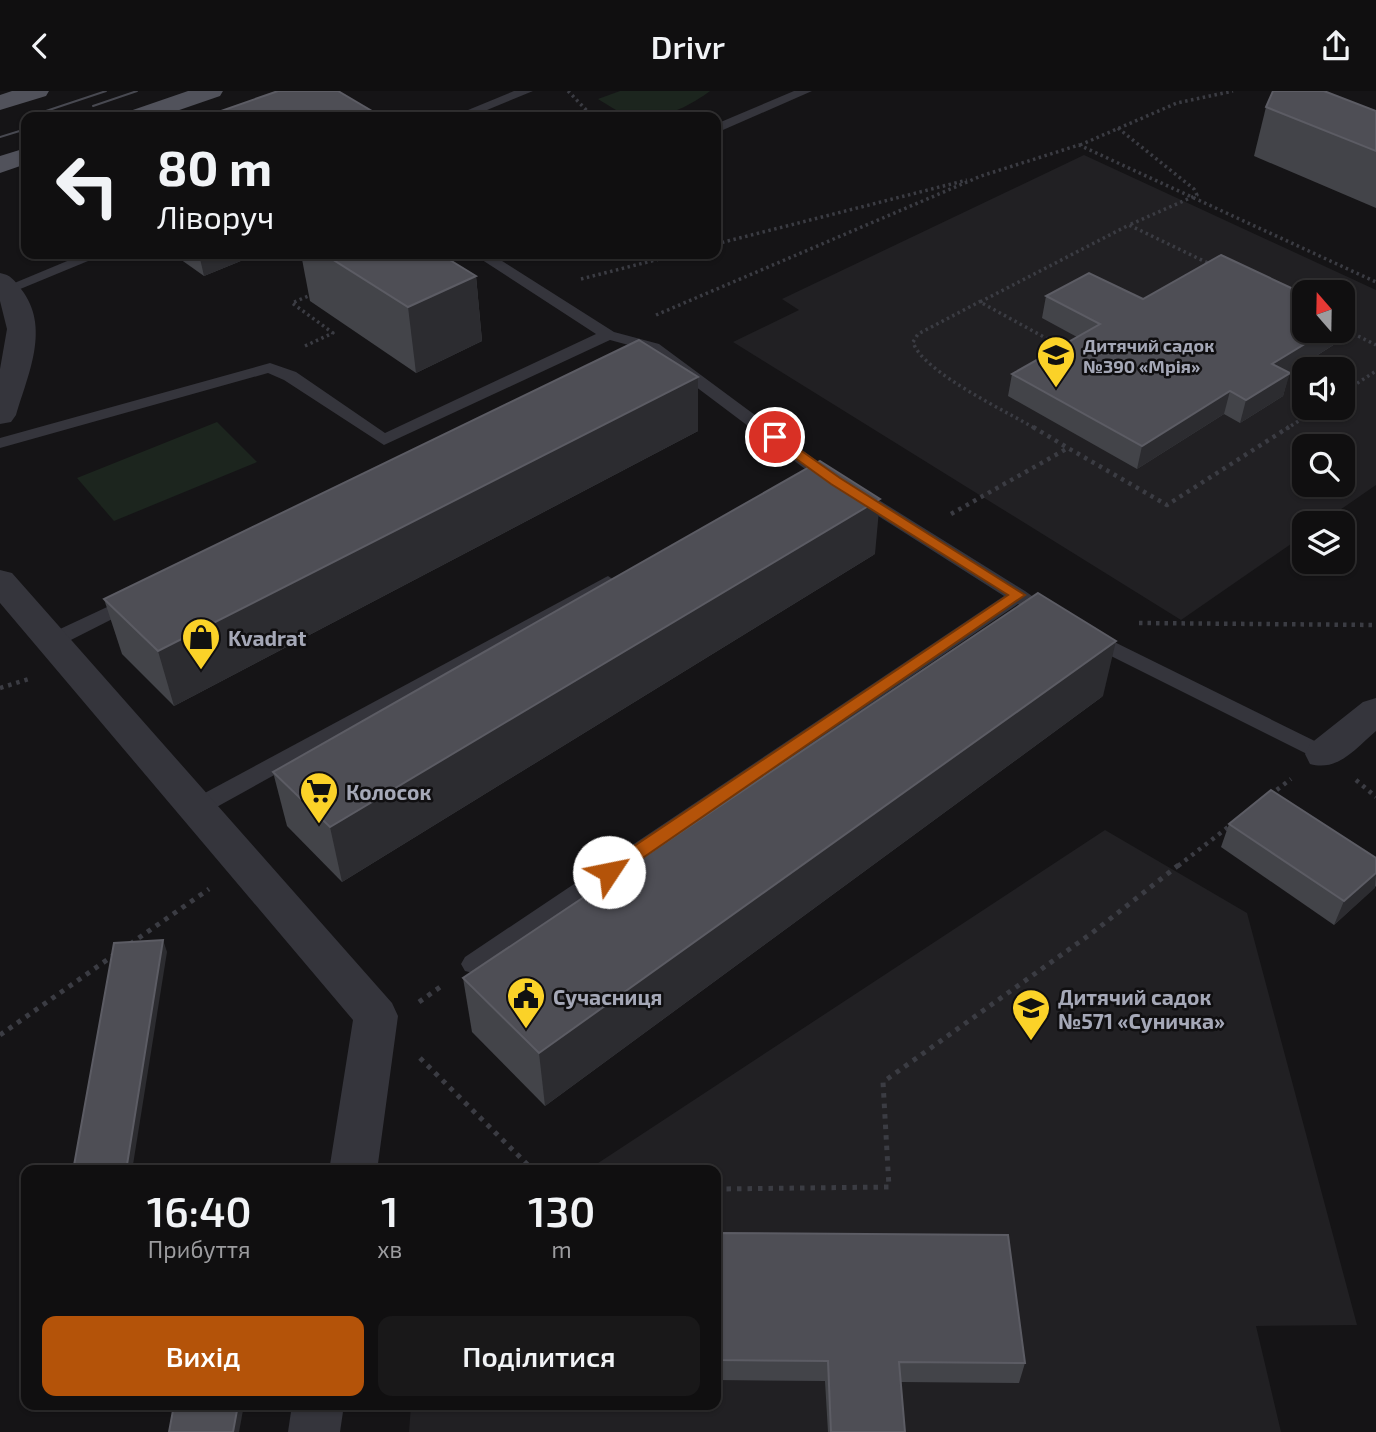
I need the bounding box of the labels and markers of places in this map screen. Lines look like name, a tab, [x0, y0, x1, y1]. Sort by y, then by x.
school or university icon: Дитячий садок №390 «Мрія»	[1035, 334, 1077, 389]
place label: Дитячий садок №390 «Мрія»	[1083, 334, 1214, 377]
pin	[745, 407, 805, 467]
shop icon: Kvadrat	[180, 616, 222, 671]
place label: Kvadrat	[228, 625, 307, 650]
supermarket icon: Колосок	[298, 770, 340, 825]
place label: Колосок	[346, 779, 431, 804]
public building icon: Сучасниця	[505, 975, 547, 1030]
place label: Сучасниця	[553, 984, 662, 1009]
place label: Дитячий садок №571 «Суничка»	[1058, 984, 1225, 1033]
school or university icon: Дитячий садок №571 «Суничка»	[1010, 987, 1052, 1042]

